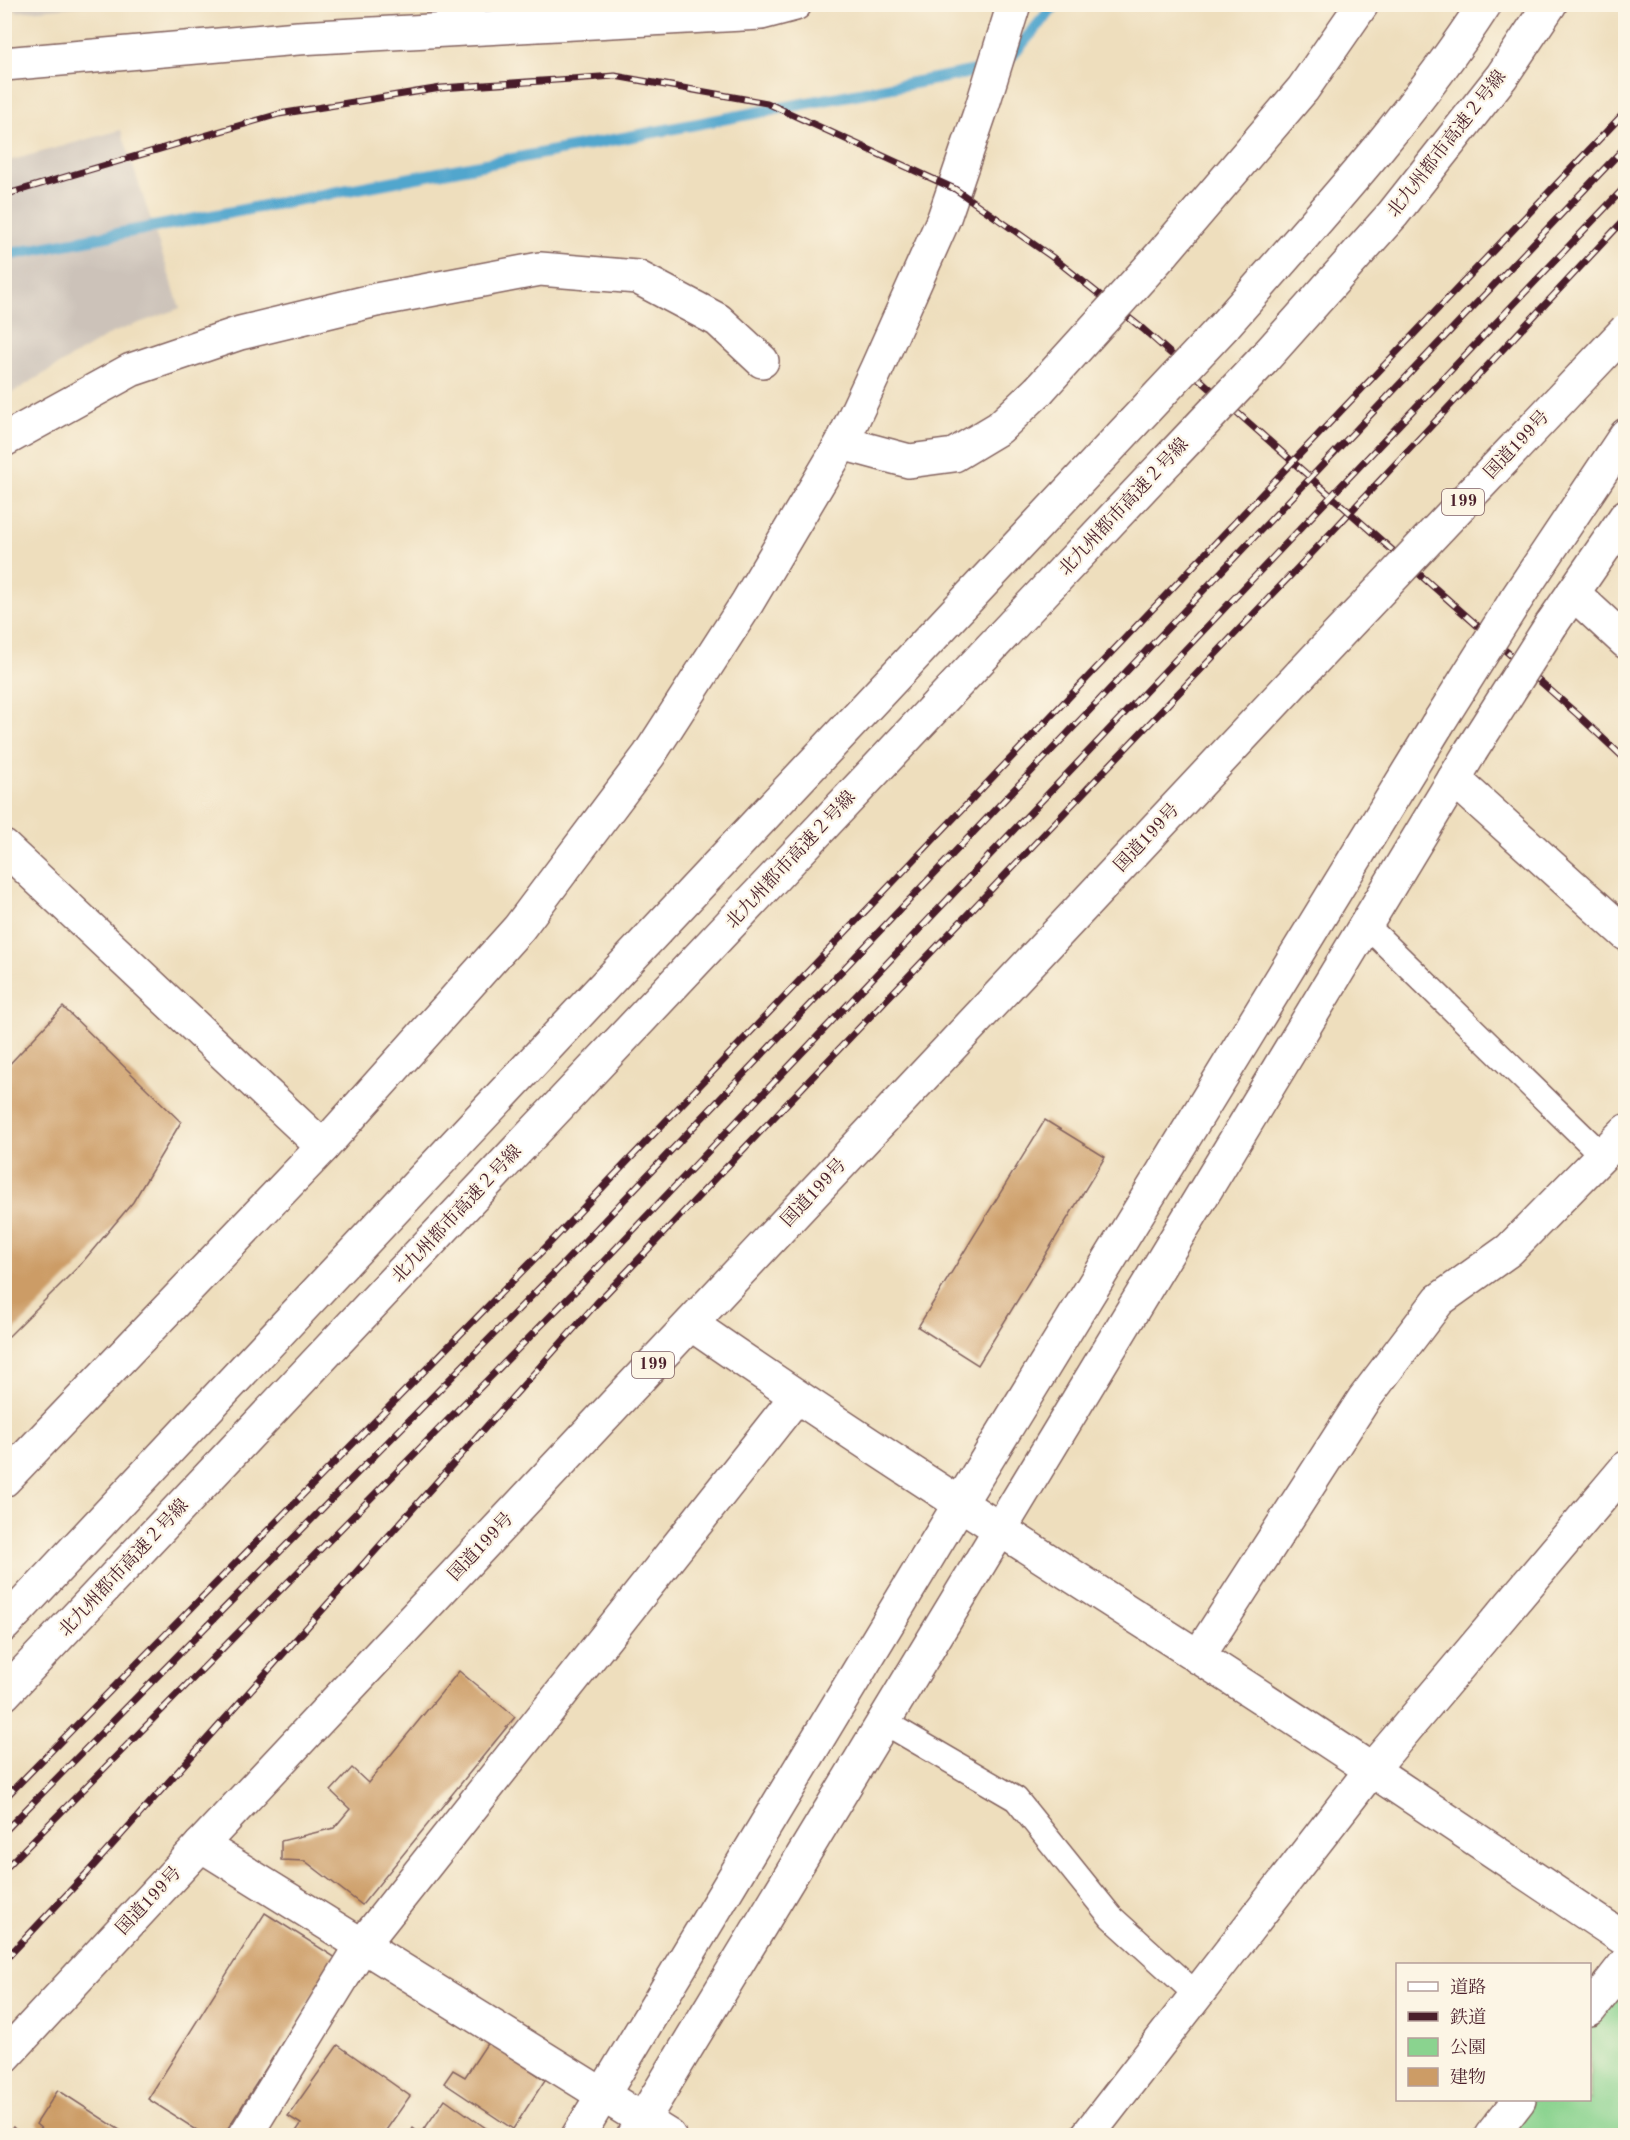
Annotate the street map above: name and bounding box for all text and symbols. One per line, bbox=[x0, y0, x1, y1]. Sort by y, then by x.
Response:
street label: 北九州都市高速２号線 bbox=[1383, 66, 1510, 220]
street label: 国道199号 bbox=[1480, 406, 1553, 482]
street label: 北九州都市高速２号線 bbox=[1055, 434, 1192, 579]
road number: 199 bbox=[1442, 489, 1484, 515]
street label: 北九州都市高速２号線 bbox=[722, 787, 859, 932]
street label: 国道199号 bbox=[1110, 799, 1183, 875]
street label: 北九州都市高速２号線 bbox=[388, 1141, 525, 1286]
street label: 国道199号 bbox=[777, 1154, 850, 1230]
road number: 199 bbox=[632, 1352, 674, 1378]
street label: 北九州都市高速２号線 bbox=[55, 1495, 192, 1640]
street label: 国道199号 bbox=[444, 1508, 517, 1584]
street label: 国道199号 bbox=[112, 1862, 185, 1938]
legend bbox=[1396, 1963, 1591, 2101]
text: 道路 bbox=[1450, 1977, 1486, 1997]
text: 鉄道 bbox=[1450, 2007, 1486, 2027]
text: 公園 bbox=[1450, 2038, 1486, 2057]
text: 建物 bbox=[1450, 2067, 1486, 2087]

